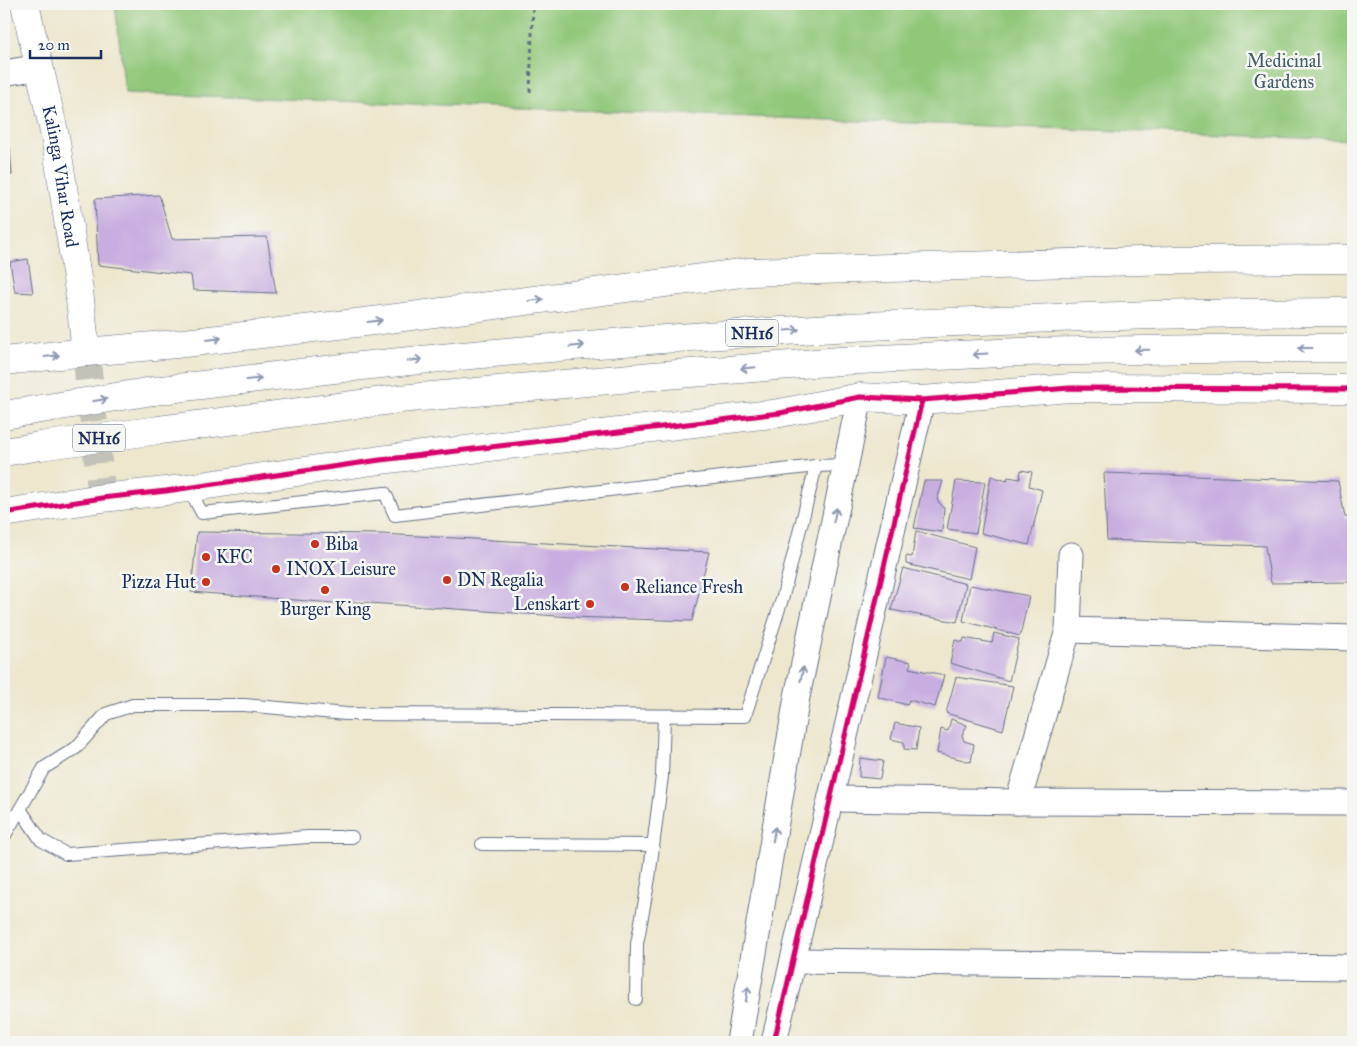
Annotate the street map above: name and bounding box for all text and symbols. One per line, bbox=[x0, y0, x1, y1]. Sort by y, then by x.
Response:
scale bar bbox=[30, 28, 101, 60]
text: 20 m bbox=[38, 36, 70, 54]
park label: Medicinal Gardens bbox=[1247, 50, 1321, 93]
street label: Kalinga Vihar Road bbox=[37, 103, 83, 249]
one-way arrow bbox=[528, 295, 544, 305]
one-way arrow bbox=[367, 316, 383, 326]
road number: NH16 bbox=[726, 319, 778, 346]
one-way arrow bbox=[783, 326, 799, 335]
one-way arrow bbox=[206, 334, 222, 344]
one-way arrow bbox=[569, 341, 585, 351]
one-way arrow bbox=[1297, 343, 1313, 353]
one-way arrow bbox=[1134, 345, 1150, 355]
one-way arrow bbox=[972, 349, 988, 358]
one-way arrow bbox=[44, 351, 60, 361]
one-way arrow bbox=[407, 356, 423, 365]
one-way arrow bbox=[740, 363, 756, 373]
one-way arrow bbox=[246, 374, 262, 384]
one-way arrow bbox=[92, 394, 108, 404]
road number: NH16 bbox=[73, 424, 125, 452]
one-way arrow bbox=[831, 507, 840, 523]
place label: Biba bbox=[325, 533, 358, 555]
marker: Biba bbox=[309, 538, 321, 550]
place label: KFC bbox=[216, 546, 253, 568]
marker: KFC bbox=[200, 551, 212, 563]
place label: INOX Leisure bbox=[286, 558, 396, 580]
marker: INOX Leisure bbox=[270, 563, 282, 575]
place label: DN Regalia bbox=[457, 569, 544, 592]
place label: Pizza Hut bbox=[121, 571, 197, 593]
marker: DN Regalia bbox=[441, 574, 453, 586]
marker: Pizza Hut bbox=[200, 576, 212, 588]
place label: Reliance Fresh bbox=[635, 576, 743, 598]
marker: Reliance Fresh bbox=[619, 581, 631, 593]
marker: Burger King bbox=[319, 584, 331, 596]
place label: Lenskart bbox=[514, 593, 581, 615]
place label: Burger King bbox=[280, 598, 371, 621]
marker: Lenskart bbox=[584, 598, 596, 610]
one-way arrow bbox=[798, 666, 807, 682]
one-way arrow bbox=[770, 826, 780, 842]
one-way arrow bbox=[743, 987, 753, 1003]

